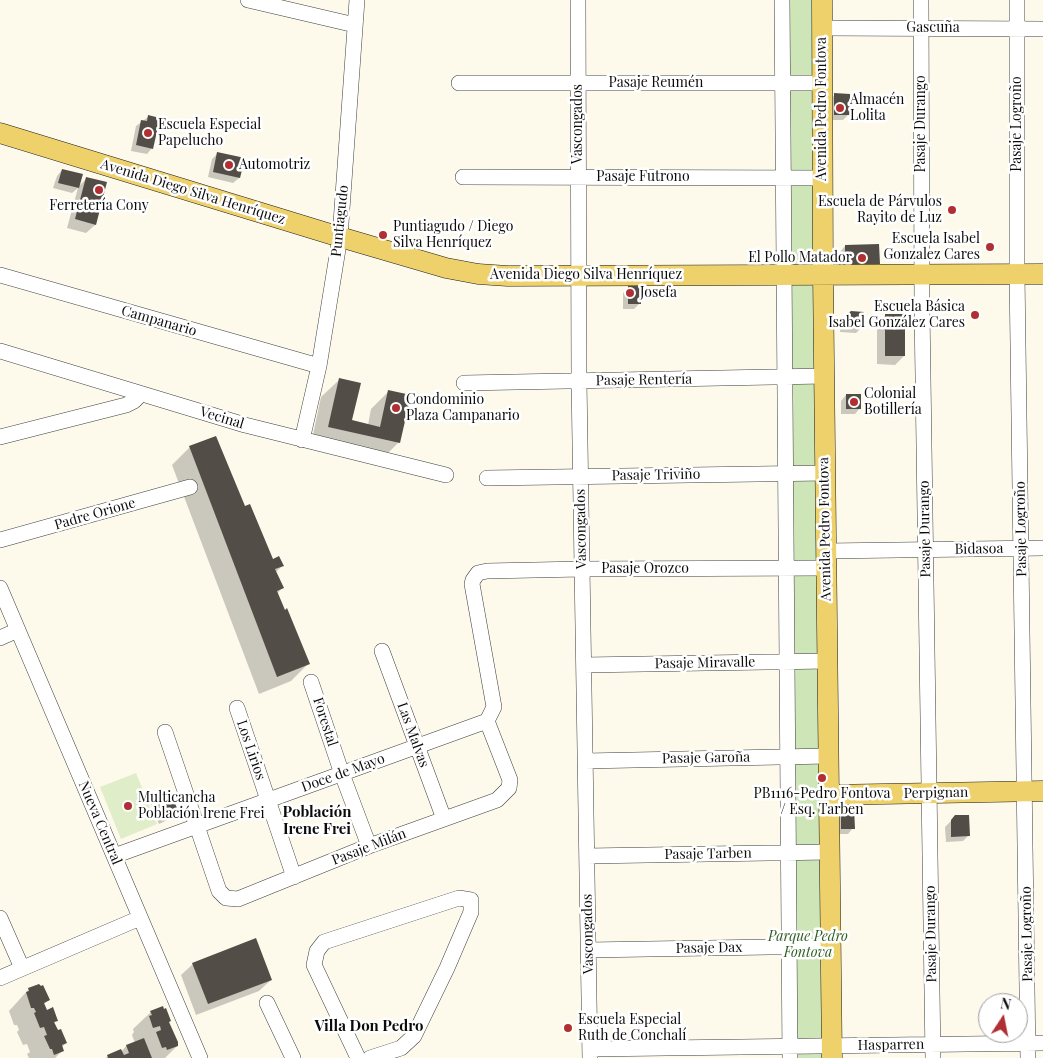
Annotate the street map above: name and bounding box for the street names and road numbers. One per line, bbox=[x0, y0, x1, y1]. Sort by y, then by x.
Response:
street label: Gascuña bbox=[906, 20, 960, 36]
street label: Avenida Pedro Fontova bbox=[814, 37, 830, 181]
street label: Pasaje Reumén bbox=[609, 75, 703, 91]
street label: Pasaje Durango bbox=[913, 75, 929, 173]
street label: Pasaje Logroño bbox=[1009, 76, 1025, 172]
street label: Vascongados bbox=[570, 84, 586, 164]
street label: Avenida Diego Silva Henríquez bbox=[99, 156, 287, 228]
street label: Pasaje Futrono bbox=[596, 169, 690, 185]
street label: Puntiagudo bbox=[328, 184, 352, 258]
street label: Avenida Diego Silva Henríquez bbox=[490, 267, 682, 283]
street label: Campanario bbox=[119, 302, 199, 340]
street label: Pasaje Rentería bbox=[596, 371, 692, 389]
street label: Vecinal bbox=[198, 403, 246, 433]
street label: Avenida Pedro Fontova bbox=[815, 457, 835, 601]
street label: Pasaje Triviño bbox=[612, 466, 700, 484]
street label: Pasaje Durango bbox=[916, 480, 934, 578]
street label: Pasaje Logroño bbox=[1012, 481, 1030, 577]
street label: Vascongados bbox=[572, 489, 590, 569]
street label: Padre Orione bbox=[53, 494, 137, 534]
street label: Bidasoa bbox=[954, 540, 1004, 558]
street label: Pasaje Orozco bbox=[601, 561, 689, 577]
street label: Pasaje Miravalle bbox=[655, 654, 755, 672]
street label: Forestal bbox=[309, 695, 341, 749]
street label: Las Malvas bbox=[393, 700, 433, 770]
street label: Los Lirios bbox=[233, 718, 269, 782]
street label: Pasaje Garoña bbox=[662, 749, 750, 767]
street label: Doce de Mayo bbox=[299, 750, 387, 796]
street label: Nueva Central bbox=[75, 779, 125, 867]
street label: Perpignan bbox=[904, 784, 968, 802]
street label: Pasaje Milán bbox=[329, 825, 409, 869]
street label: Pasaje Tarben bbox=[664, 845, 752, 863]
street label: Pasaje Durango bbox=[922, 885, 940, 983]
street label: Pasaje Logroño bbox=[1018, 886, 1036, 982]
street label: Vascongados bbox=[579, 894, 597, 974]
street label: Pasaje Dax bbox=[675, 939, 743, 957]
street label: Hasparren bbox=[858, 1036, 924, 1054]

